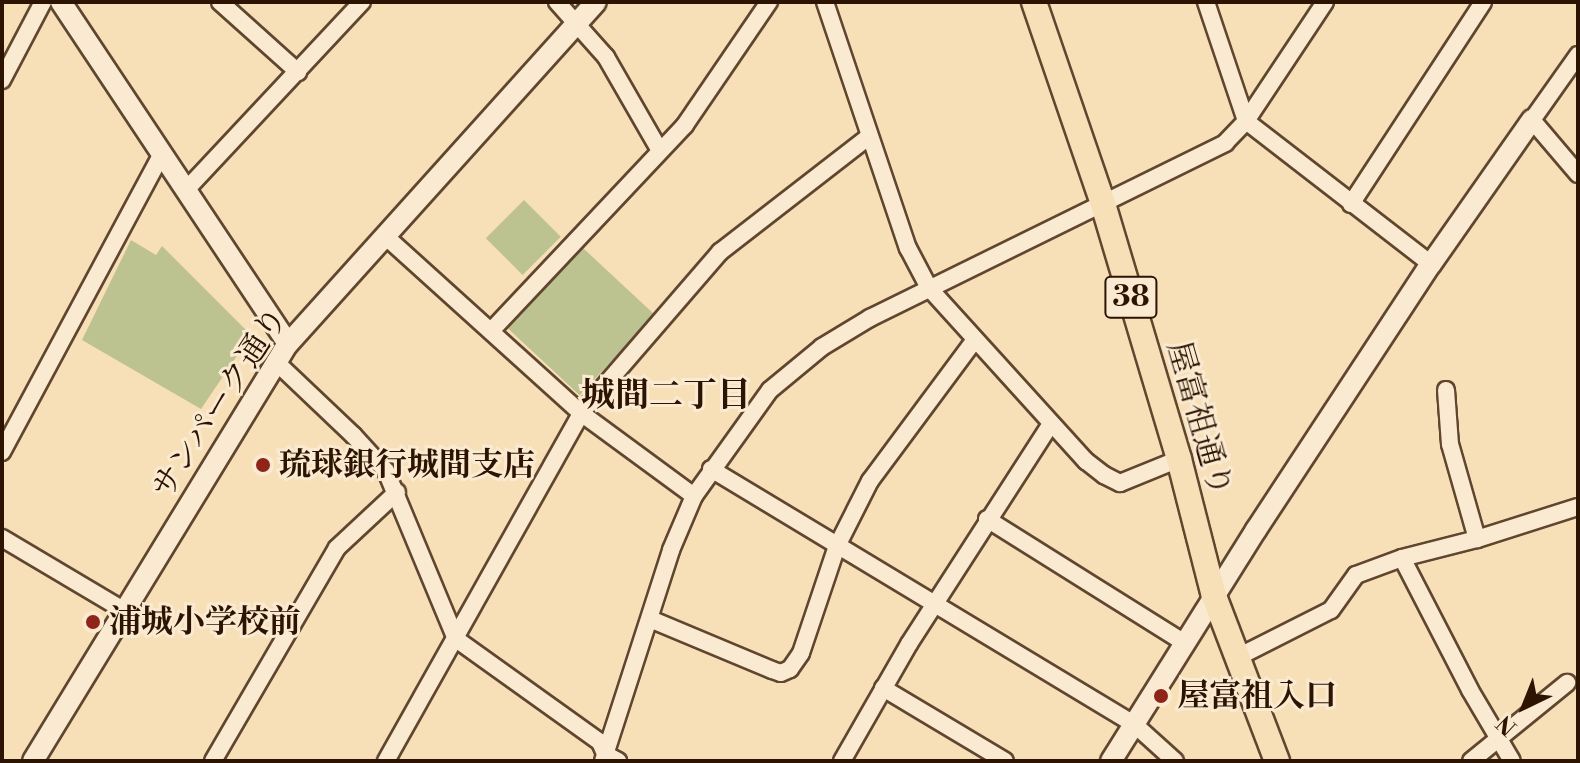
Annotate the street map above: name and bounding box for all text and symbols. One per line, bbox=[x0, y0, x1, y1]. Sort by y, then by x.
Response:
road number: 38 bbox=[1103, 271, 1159, 323]
street label: サンパーク通り bbox=[143, 299, 297, 507]
street label: 屋富祖通り bbox=[1158, 337, 1240, 501]
district label: 城間二丁目 bbox=[581, 377, 751, 417]
place label: 琉球銀行城間支店 bbox=[279, 446, 535, 484]
marker: 琉球銀行城間支店 bbox=[254, 456, 272, 474]
place label: 浦城小学校前 bbox=[109, 603, 301, 641]
marker: 浦城小学校前 bbox=[84, 613, 102, 631]
north arrow bbox=[1484, 667, 1564, 747]
place label: 屋富祖入口 bbox=[1177, 677, 1337, 715]
marker: 屋富祖入口 bbox=[1152, 687, 1170, 705]
text: N bbox=[1492, 709, 1523, 741]

